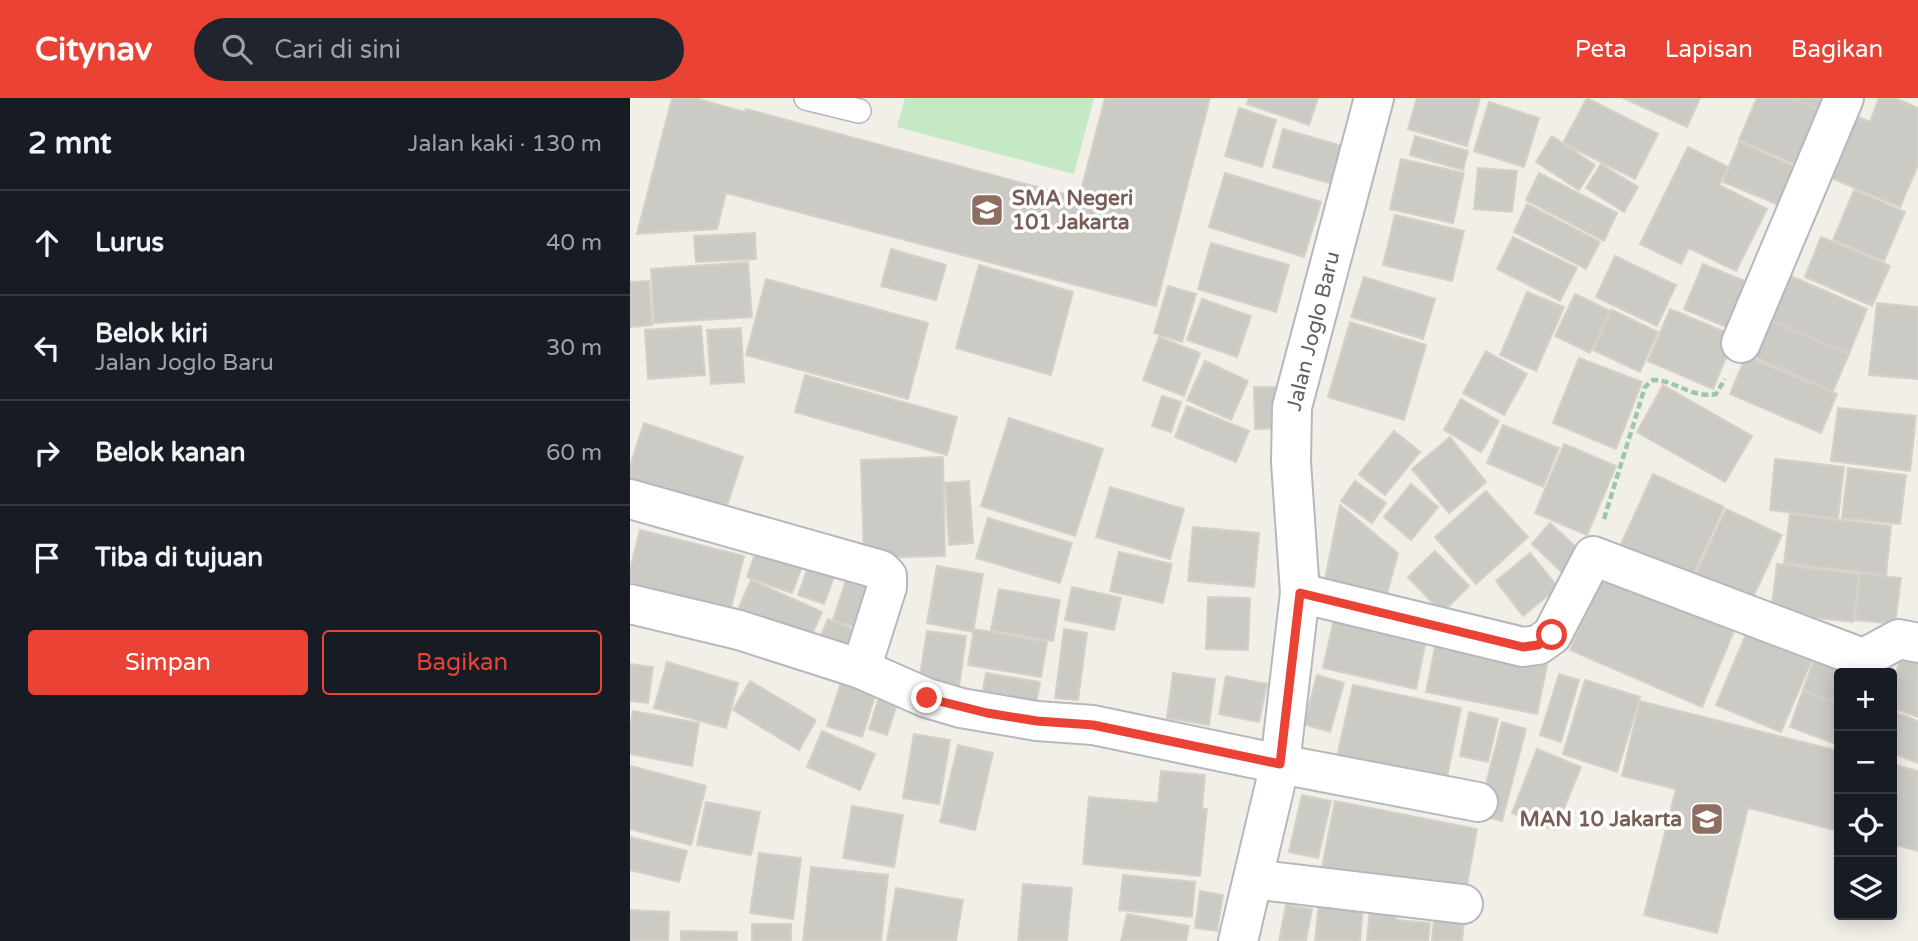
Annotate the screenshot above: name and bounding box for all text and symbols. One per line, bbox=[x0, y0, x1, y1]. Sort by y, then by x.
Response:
search box bbox=[194, 18, 684, 81]
text: Citynav bbox=[35, 30, 152, 69]
icon: search bbox=[218, 30, 256, 68]
text: Cari di sini bbox=[274, 34, 401, 65]
text: Peta bbox=[1575, 35, 1627, 64]
text: Lapisan bbox=[1665, 35, 1753, 64]
text: Bagikan bbox=[1791, 35, 1883, 64]
text: 2 mnt bbox=[28, 125, 112, 162]
text: Jalan kaki · 130 m bbox=[408, 130, 602, 158]
place label: SMA Negeri 101 Jakarta bbox=[1012, 186, 1133, 235]
school or university icon: SMA Negeri 101 Jakarta bbox=[968, 191, 1006, 229]
icon: ahead bbox=[28, 224, 66, 262]
text: Lurus bbox=[95, 227, 164, 258]
text: 40 m bbox=[546, 229, 602, 257]
street label: Jalan Joglo Baru bbox=[1282, 249, 1345, 413]
text: Belok kiri bbox=[95, 318, 208, 349]
icon: left bbox=[28, 329, 66, 367]
text: 30 m bbox=[546, 334, 602, 362]
text: Jalan Joglo Baru bbox=[95, 349, 274, 377]
icon: right bbox=[28, 434, 66, 472]
text: Belok kanan bbox=[95, 437, 246, 468]
text: 60 m bbox=[546, 439, 602, 467]
icon: arrive bbox=[28, 539, 66, 577]
text: Tiba di tujuan bbox=[95, 542, 263, 573]
route start bbox=[1536, 619, 1567, 650]
button: Simpan bbox=[28, 630, 308, 695]
button: Bagikan bbox=[322, 630, 602, 695]
map controls bbox=[1834, 668, 1897, 920]
button: + bbox=[1834, 668, 1897, 731]
route end bbox=[911, 682, 942, 713]
button: − bbox=[1834, 731, 1897, 794]
button: locate bbox=[1834, 794, 1897, 857]
school or university icon: MAN 10 Jakarta bbox=[1688, 800, 1726, 838]
place label: MAN 10 Jakarta bbox=[1519, 807, 1682, 832]
button: layers bbox=[1834, 857, 1897, 920]

